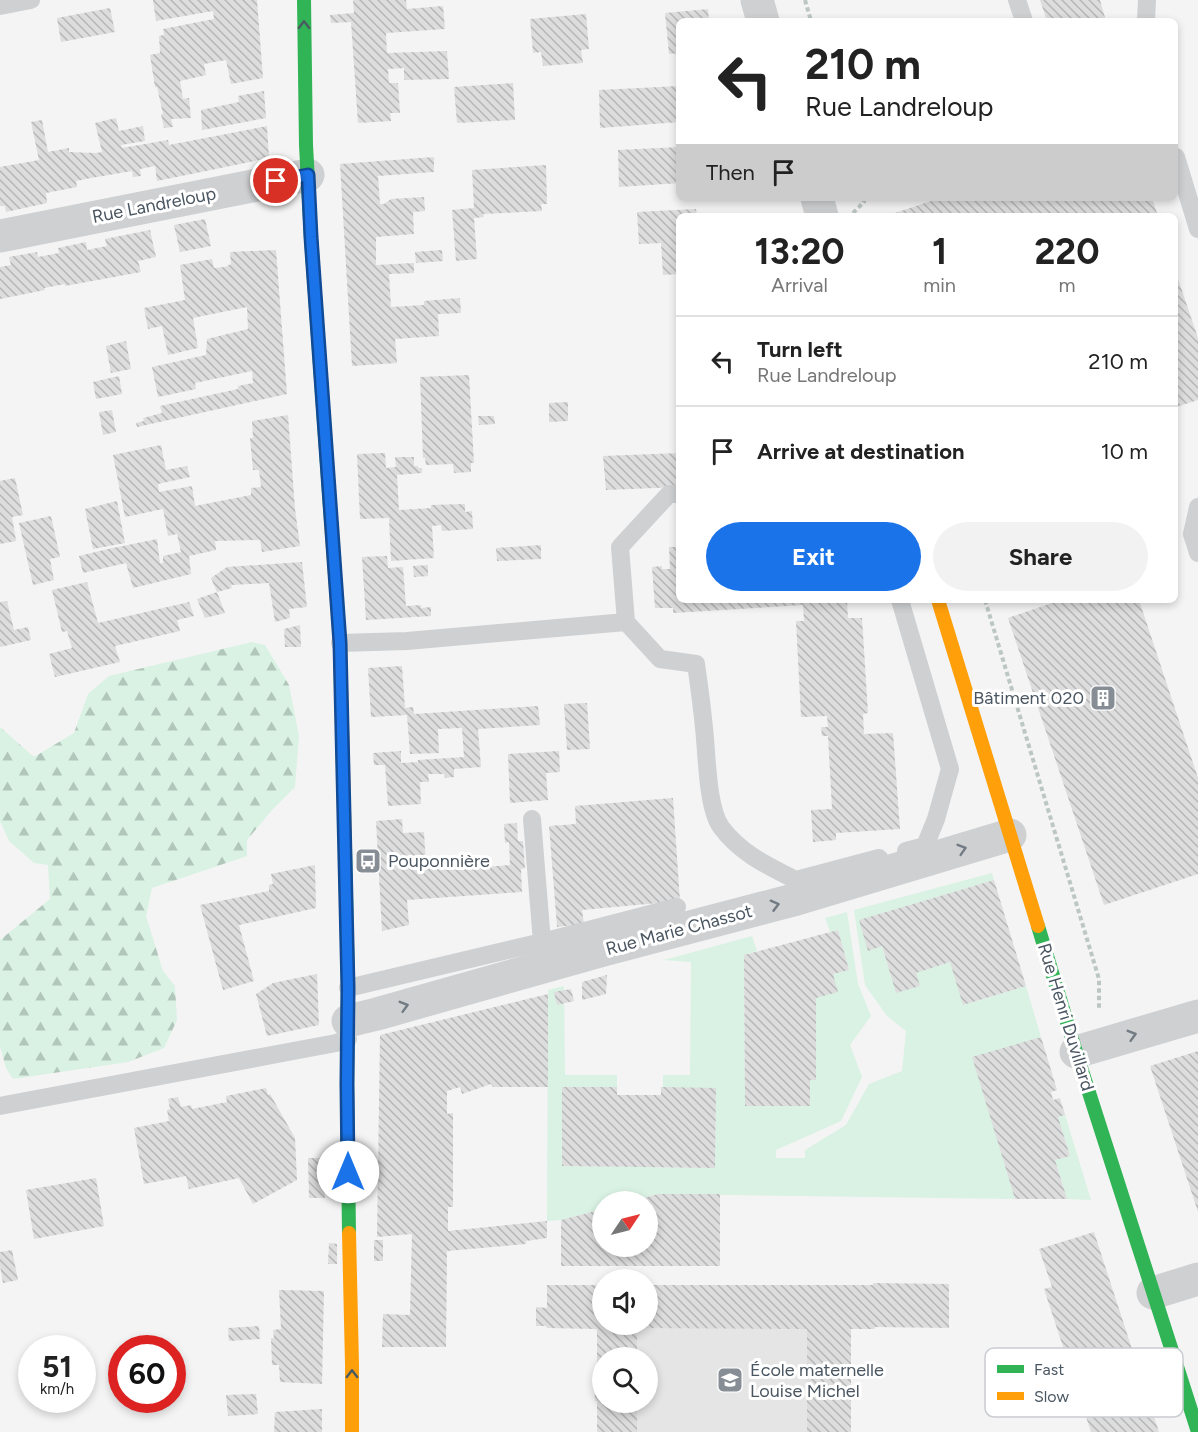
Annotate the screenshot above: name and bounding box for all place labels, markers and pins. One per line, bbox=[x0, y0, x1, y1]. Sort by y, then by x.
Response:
pin bbox=[250, 155, 301, 206]
building icon: Bâtiment 020 bbox=[1088, 683, 1118, 713]
place label: Bâtiment 020 bbox=[973, 687, 1084, 709]
bus stop icon: Pouponnière bbox=[353, 846, 383, 876]
place label: Pouponnière bbox=[388, 850, 490, 872]
place label: École maternelle Louise Michel bbox=[750, 1359, 884, 1402]
school or university icon: École maternelle Louise Michel bbox=[715, 1365, 745, 1395]

